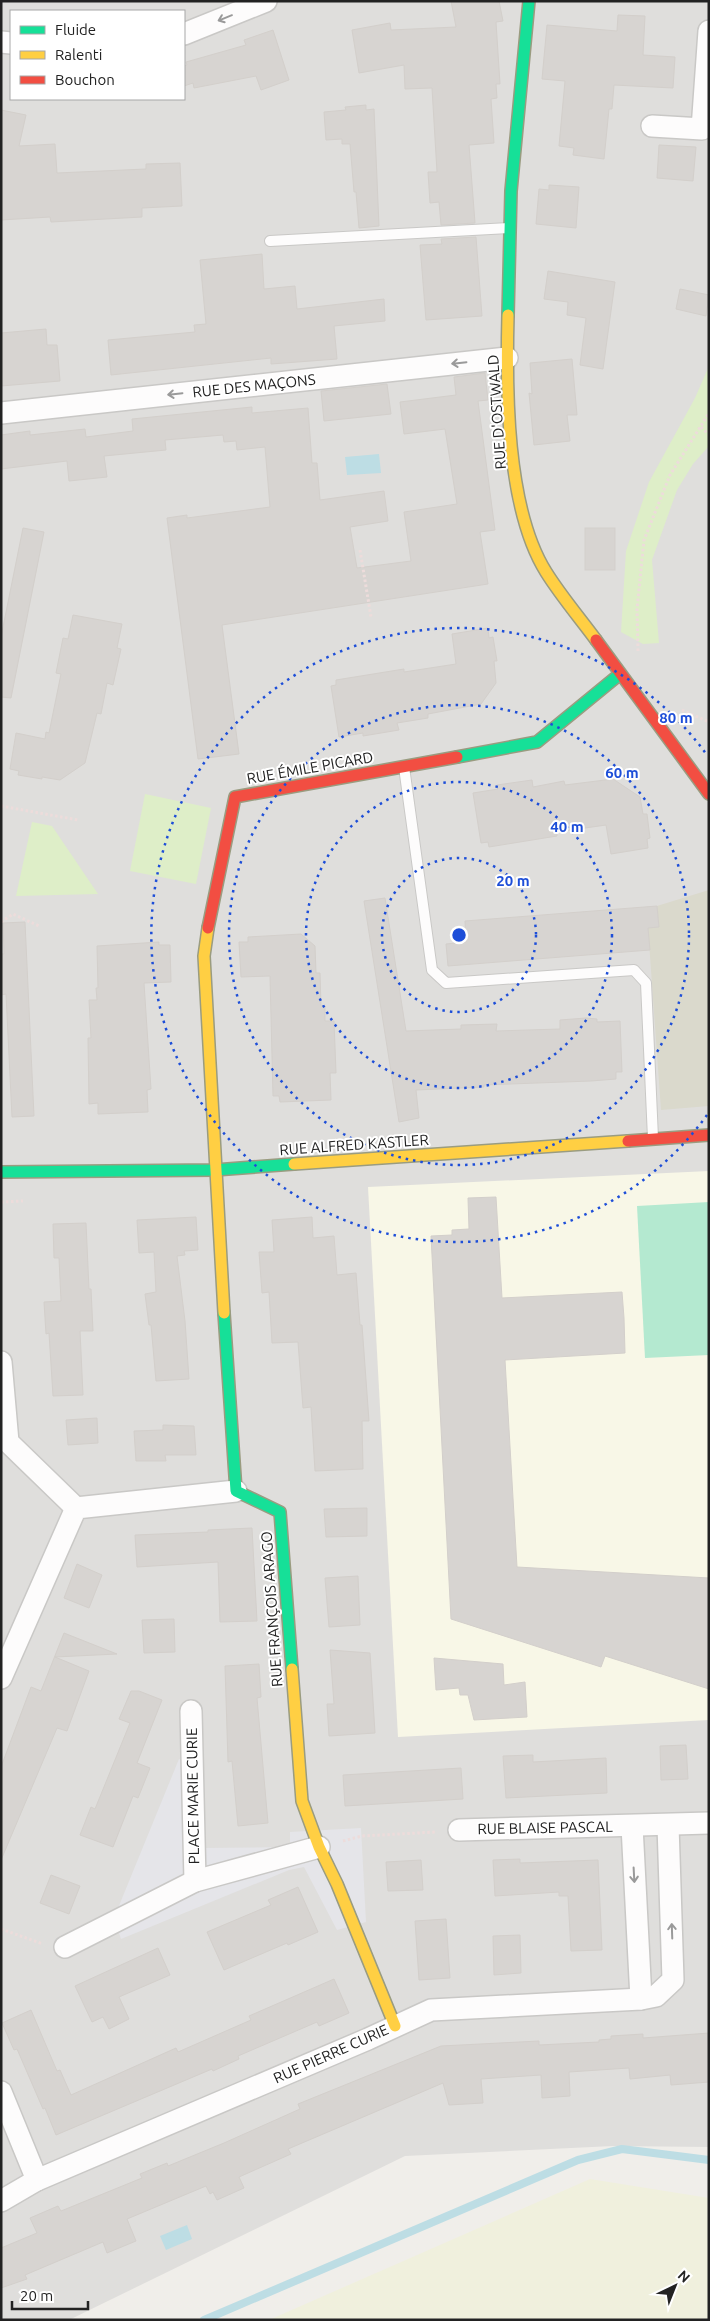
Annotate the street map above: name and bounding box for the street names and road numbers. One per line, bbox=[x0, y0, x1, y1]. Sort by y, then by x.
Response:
street label: RUE D'OSTWALD bbox=[484, 354, 509, 470]
street label: RUE DES MAÇONS bbox=[192, 371, 316, 400]
street label: RUE ÉMILE PICARD bbox=[245, 748, 375, 787]
street label: RUE ALFRED KASTLER bbox=[279, 1131, 429, 1158]
street label: RUE FRANÇOIS ARAGO bbox=[258, 1531, 285, 1687]
street label: PLACE MARIE CURIE bbox=[183, 1728, 202, 1864]
street label: RUE BLAISE PASCAL bbox=[477, 1818, 613, 1837]
street label: RUE PIERRE CURIE bbox=[271, 2021, 391, 2087]

